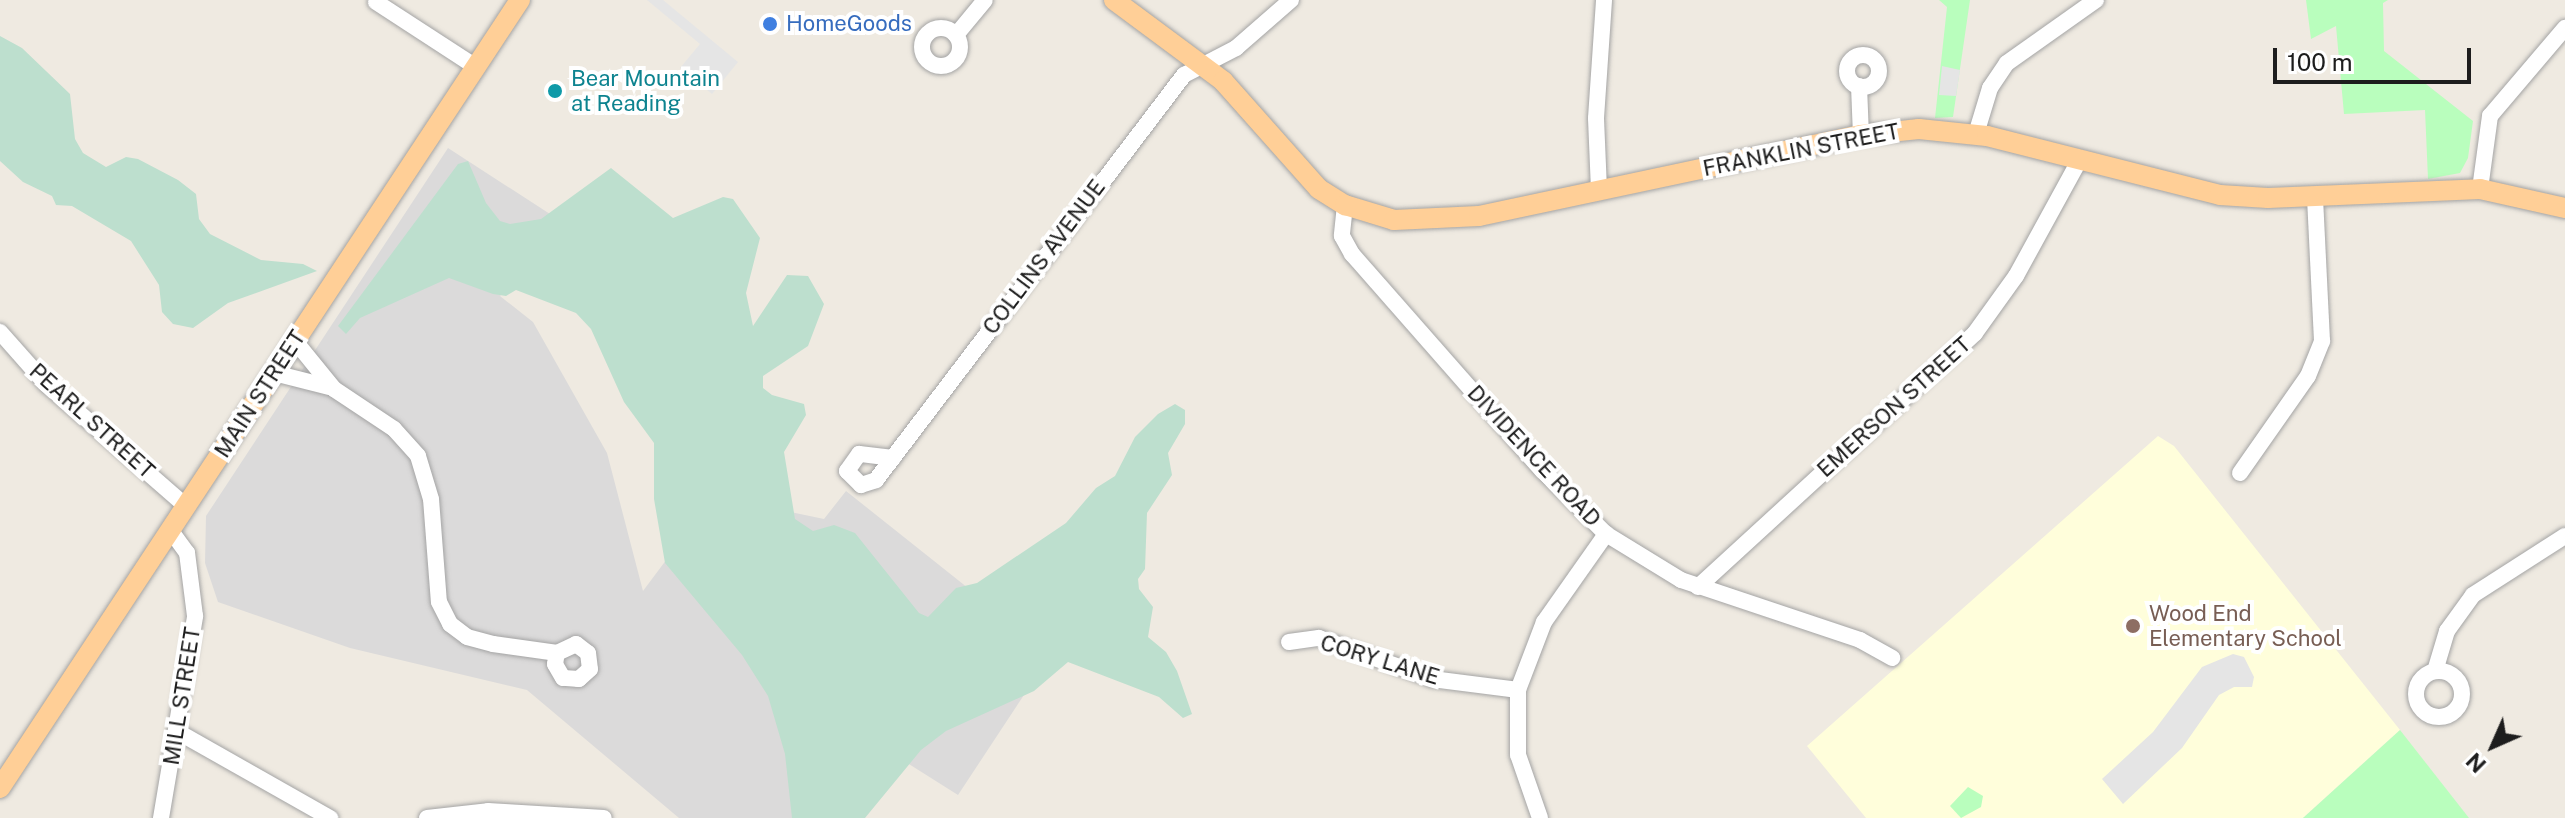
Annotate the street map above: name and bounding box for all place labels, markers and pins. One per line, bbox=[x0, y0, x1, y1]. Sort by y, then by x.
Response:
place label: HomeGoods bbox=[786, 11, 912, 37]
marker: HomeGoods bbox=[761, 15, 779, 33]
place label: Bear Mountain at Reading bbox=[571, 65, 720, 116]
marker: Bear Mountain at Reading bbox=[546, 82, 564, 100]
place label: Wood End Elementary School bbox=[2149, 600, 2342, 652]
marker: Wood End Elementary School bbox=[2124, 617, 2142, 635]

